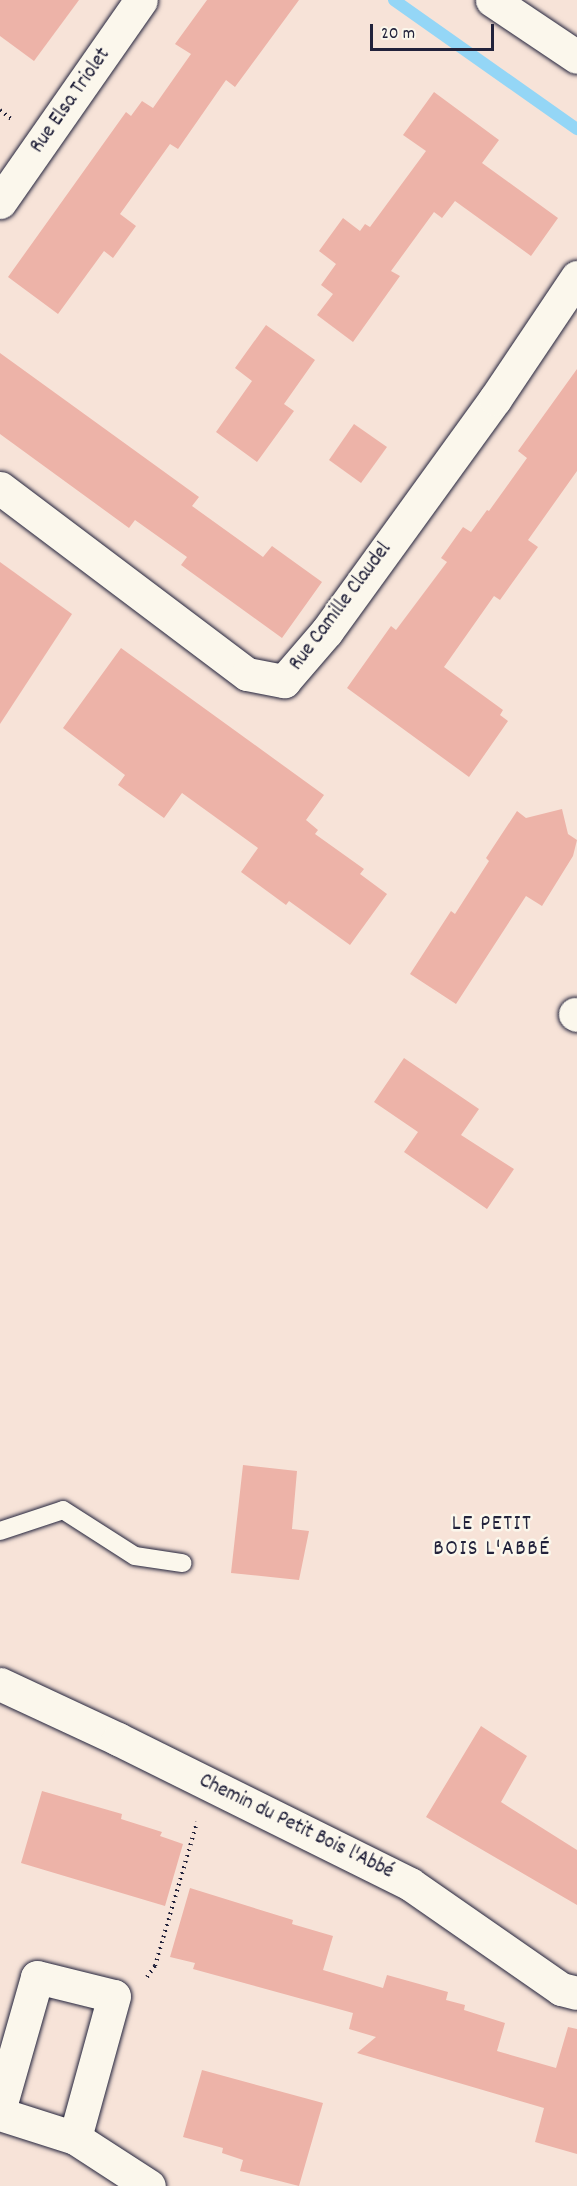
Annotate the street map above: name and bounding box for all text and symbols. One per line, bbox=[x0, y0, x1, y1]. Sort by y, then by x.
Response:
scale bar bbox=[373, 12, 498, 50]
text: 20 m bbox=[381, 22, 415, 47]
street label: Rue Elsa Triolet bbox=[25, 44, 117, 158]
street label: Rue Camille Claudel bbox=[285, 538, 397, 676]
district label: LE PETIT BOIS L'ABBÉ bbox=[433, 1511, 551, 1562]
street label: Chemin du Petit Bois l'Abbé bbox=[195, 1769, 397, 1885]

